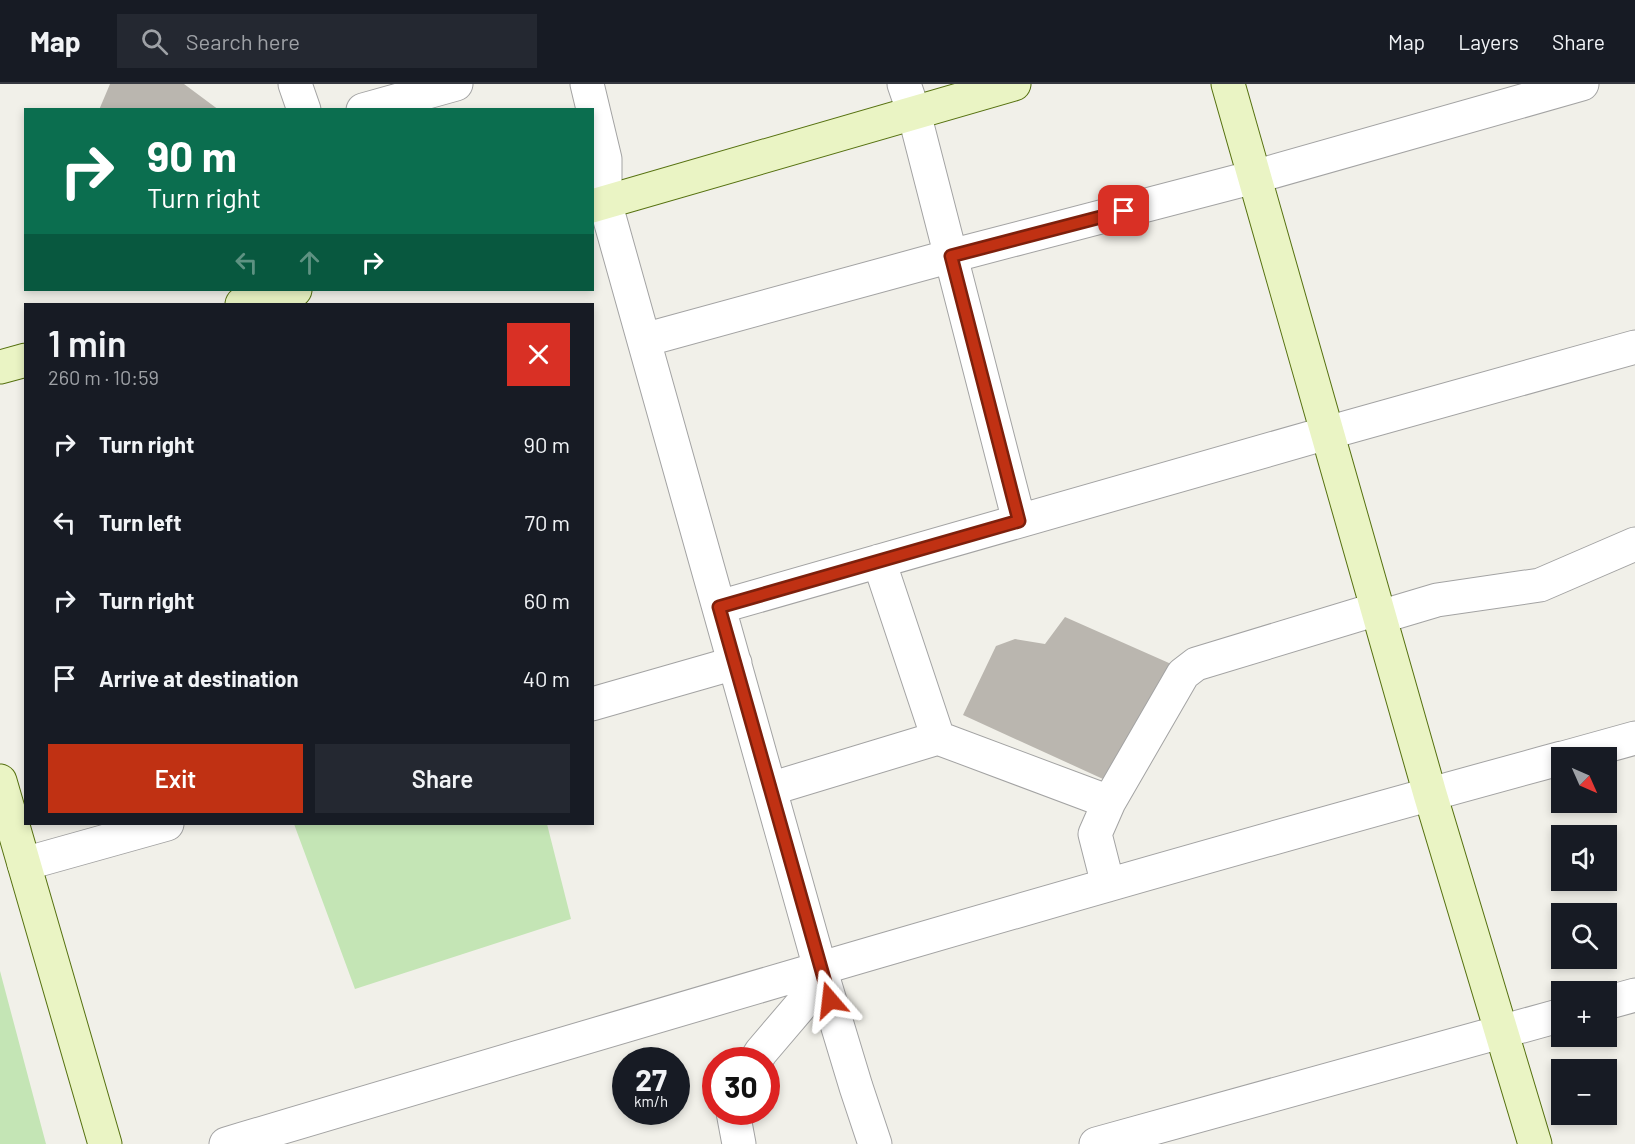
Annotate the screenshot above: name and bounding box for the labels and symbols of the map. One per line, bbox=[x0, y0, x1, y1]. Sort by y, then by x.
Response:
pin bbox=[1098, 185, 1149, 236]
north arrow bbox=[1551, 747, 1617, 813]
position arrow bbox=[798, 968, 862, 1032]
speed limit sign: 30 bbox=[702, 1047, 780, 1125]

